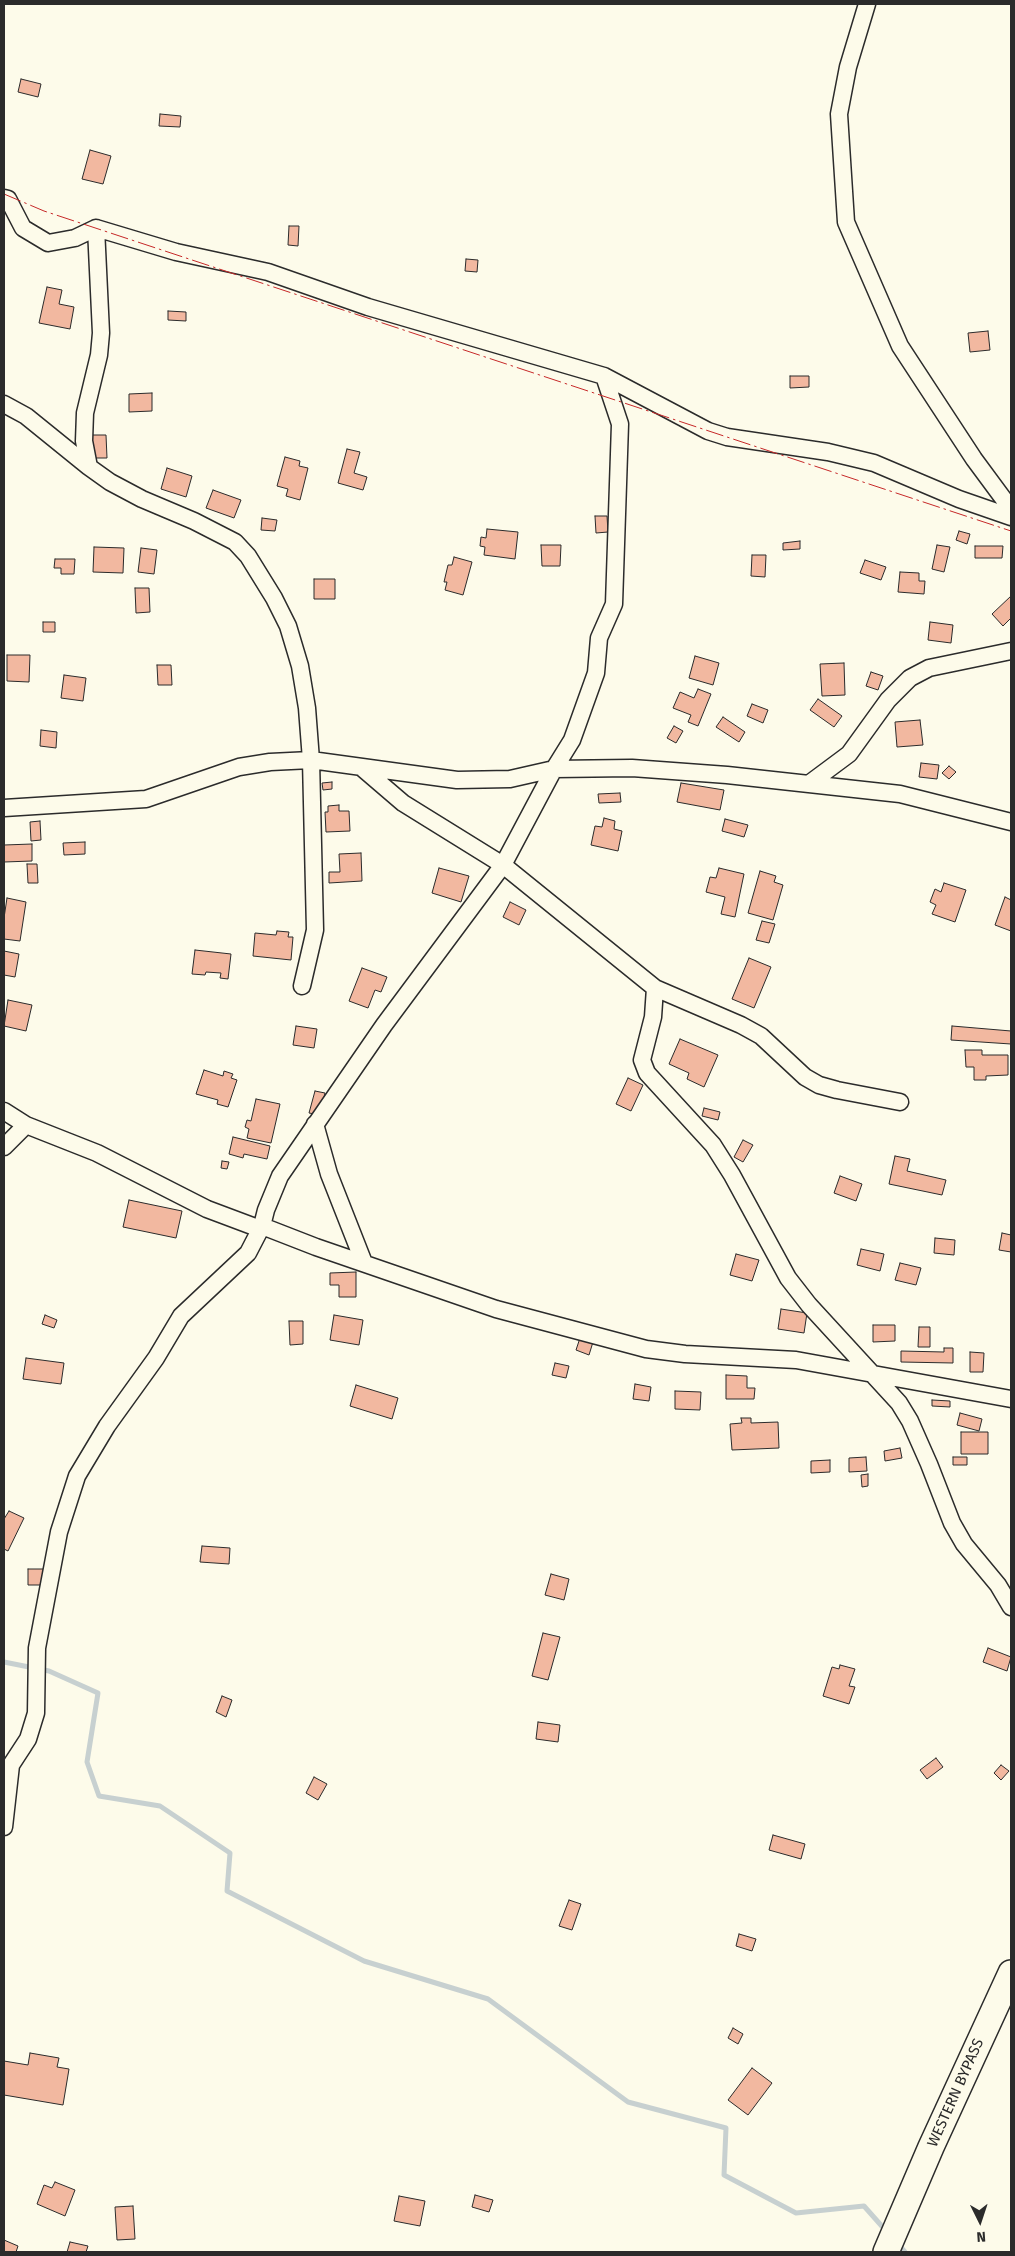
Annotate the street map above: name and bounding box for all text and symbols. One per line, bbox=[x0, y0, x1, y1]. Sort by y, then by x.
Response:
street label: WESTERN BYPASS bbox=[924, 2036, 988, 2150]
north arrow bbox=[955, 2196, 1005, 2246]
text: N bbox=[976, 2228, 986, 2245]

